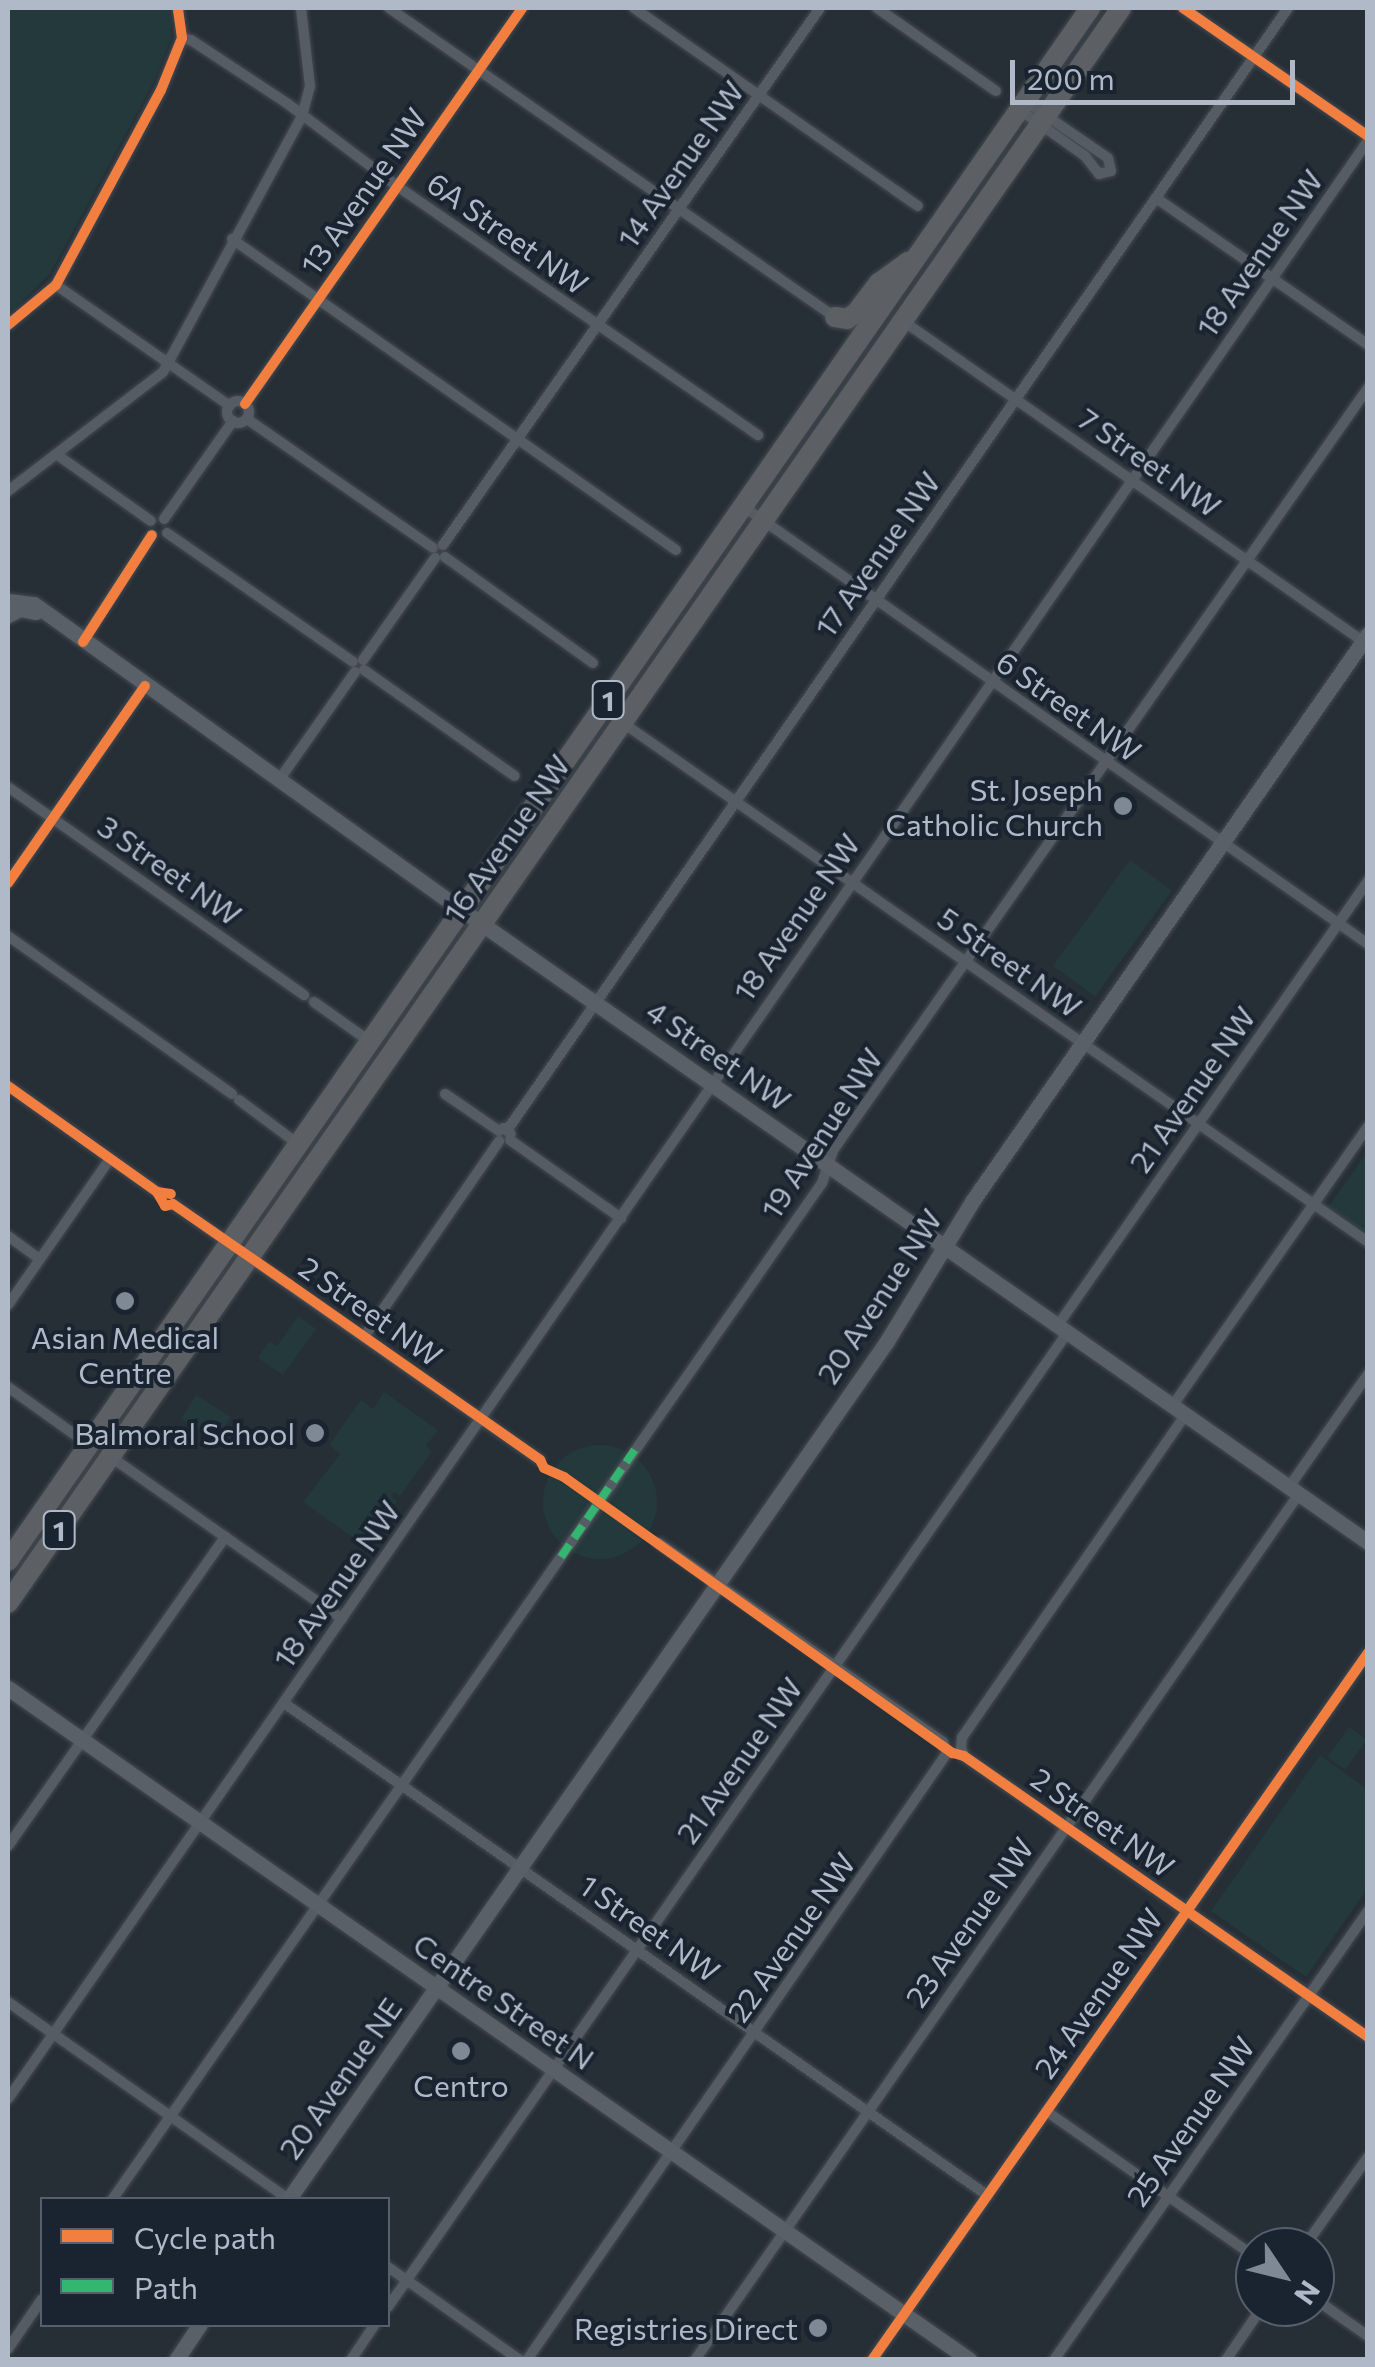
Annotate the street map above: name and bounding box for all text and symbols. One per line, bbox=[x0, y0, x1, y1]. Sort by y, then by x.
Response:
scale bar bbox=[1015, 40, 1300, 102]
text: 200 m bbox=[1027, 59, 1115, 96]
street label: 14 Avenue NW bbox=[609, 74, 751, 254]
street label: 13 Avenue NW bbox=[292, 101, 434, 281]
street label: 18 Avenue NW bbox=[1188, 163, 1330, 343]
street label: 6A Street NW bbox=[421, 164, 595, 302]
street label: 7 Street NW bbox=[1072, 400, 1228, 524]
street label: 17 Avenue NW bbox=[807, 464, 947, 644]
street label: 6 Street NW bbox=[990, 643, 1148, 769]
road number: 1 bbox=[590, 677, 626, 723]
street label: 16 Avenue NW bbox=[435, 748, 577, 928]
place label: St. Joseph Catholic Church bbox=[885, 771, 1103, 842]
marker: St. Joseph Catholic Church bbox=[1112, 795, 1134, 817]
street label: 3 Street NW bbox=[91, 807, 249, 933]
street label: 18 Avenue NW bbox=[725, 827, 867, 1007]
street label: 5 Street NW bbox=[931, 899, 1089, 1025]
street label: 4 Street NW bbox=[640, 992, 798, 1118]
street label: 21 Avenue NW bbox=[1122, 999, 1262, 1179]
street label: 19 Avenue NW bbox=[753, 1041, 889, 1225]
street label: 20 Avenue NW bbox=[809, 1202, 949, 1390]
street label: 2 Street NW bbox=[293, 1249, 449, 1373]
marker: Asian Medical Centre bbox=[112, 1288, 138, 1314]
place label: Asian Medical Centre bbox=[31, 1319, 219, 1390]
place label: Balmoral School bbox=[74, 1415, 295, 1451]
marker: Balmoral School bbox=[304, 1422, 326, 1444]
street label: 18 Avenue NW bbox=[265, 1494, 407, 1674]
road number: 1 bbox=[42, 1507, 76, 1553]
street label: 21 Avenue NW bbox=[669, 1670, 809, 1850]
street label: 2 Street NW bbox=[1025, 1760, 1181, 1884]
street label: 23 Avenue NW bbox=[897, 1830, 1041, 2014]
street label: 22 Avenue NW bbox=[719, 1846, 863, 2028]
street label: 1 Street NW bbox=[573, 1867, 727, 1989]
street label: 24 Avenue NW bbox=[1026, 1901, 1170, 2085]
street label: Centre Street N bbox=[407, 1925, 601, 2077]
street label: 20 Avenue NE bbox=[271, 1991, 409, 2165]
street label: 25 Avenue NW bbox=[1118, 2029, 1262, 2213]
marker: Centro bbox=[450, 2040, 472, 2062]
place label: Centro bbox=[413, 2067, 509, 2103]
legend bbox=[40, 2197, 390, 2327]
text: Cycle path bbox=[134, 2218, 276, 2255]
north arrow bbox=[1235, 2227, 1335, 2327]
text: Path bbox=[134, 2268, 198, 2305]
text: N bbox=[1288, 2275, 1328, 2311]
place label: Registries Direct bbox=[574, 2310, 798, 2346]
marker: Registries Direct bbox=[807, 2317, 829, 2339]

